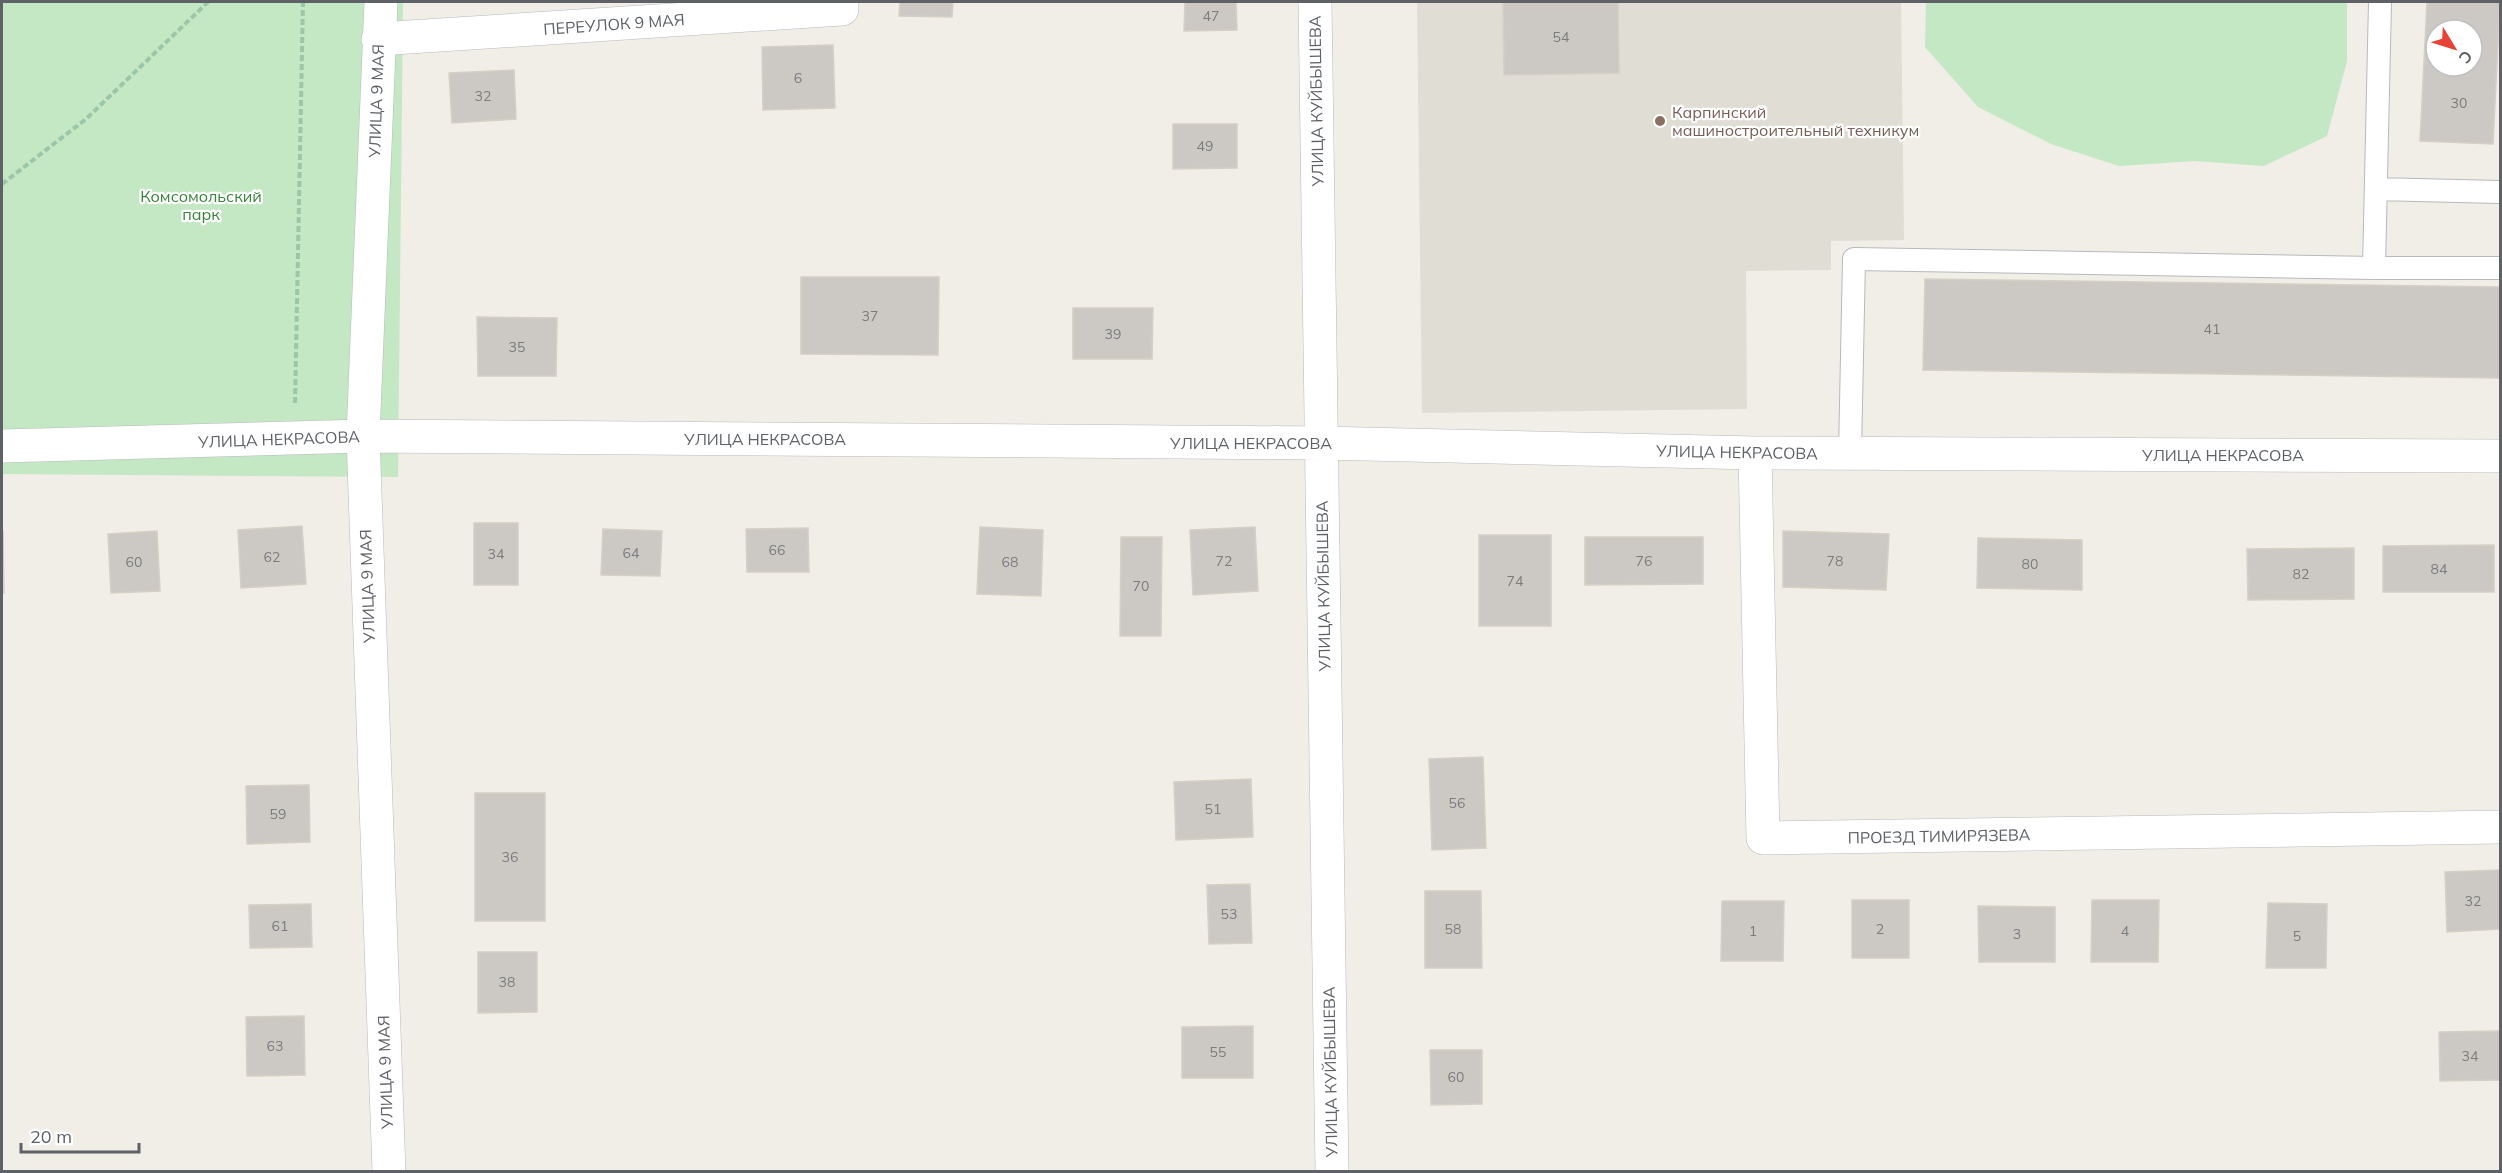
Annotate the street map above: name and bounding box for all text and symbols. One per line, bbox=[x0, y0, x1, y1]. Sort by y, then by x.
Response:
house number: 47 bbox=[1203, 7, 1219, 25]
street label: ПЕРЕУЛОК 9 МАЯ bbox=[543, 9, 685, 39]
street label: УЛИЦА КУЙБЫШЕВА bbox=[1305, 15, 1328, 187]
north arrow bbox=[2424, 18, 2484, 78]
house number: 54 bbox=[1553, 28, 1570, 46]
street label: УЛИЦА 9 МАЯ bbox=[364, 44, 388, 159]
text: С bbox=[2455, 47, 2477, 68]
house number: 6 bbox=[794, 69, 802, 87]
house number: 32 bbox=[475, 87, 491, 105]
house number: 30 bbox=[2451, 94, 2467, 112]
place label: Карпинский машиностроительный техникум bbox=[1672, 102, 1919, 140]
marker: Карпинский машиностроительный техникум bbox=[1653, 114, 1667, 128]
house number: 49 bbox=[1197, 137, 1213, 155]
park label: Комсомольский парк bbox=[140, 186, 262, 224]
house number: 37 bbox=[862, 307, 878, 325]
house number: 41 bbox=[2204, 320, 2220, 338]
house number: 39 bbox=[1105, 325, 1121, 343]
house number: 35 bbox=[509, 338, 525, 356]
street label: УЛИЦА НЕКРАСОВА bbox=[197, 426, 360, 452]
street label: УЛИЦА НЕКРАСОВА bbox=[683, 429, 846, 449]
street label: УЛИЦА НЕКРАСОВА bbox=[1169, 433, 1332, 453]
street label: УЛИЦА НЕКРАСОВА bbox=[1655, 441, 1818, 463]
street label: УЛИЦА НЕКРАСОВА bbox=[2141, 445, 2304, 465]
street label: УЛИЦА КУЙБЫШЕВА bbox=[1312, 500, 1335, 672]
street label: УЛИЦА 9 МАЯ bbox=[355, 529, 379, 644]
house number: 66 bbox=[769, 541, 785, 559]
house number: 64 bbox=[623, 544, 640, 562]
house number: 34 bbox=[488, 545, 505, 563]
house number: 62 bbox=[264, 548, 280, 566]
house number: 72 bbox=[1216, 552, 1232, 570]
house number: 76 bbox=[1636, 552, 1652, 570]
house number: 78 bbox=[1827, 552, 1843, 570]
house number: 60 bbox=[126, 553, 142, 571]
house number: 68 bbox=[1002, 553, 1018, 571]
house number: 80 bbox=[2022, 555, 2038, 573]
house number: 84 bbox=[2431, 560, 2448, 578]
house number: 82 bbox=[2293, 565, 2309, 583]
house number: 74 bbox=[1507, 572, 1524, 590]
house number: 70 bbox=[1133, 577, 1149, 595]
house number: 56 bbox=[1449, 794, 1465, 812]
house number: 51 bbox=[1205, 800, 1221, 818]
house number: 59 bbox=[270, 805, 286, 823]
street label: ПРОЕЗД ТИМИРЯЗЕВА bbox=[1847, 824, 2031, 848]
house number: 36 bbox=[502, 848, 518, 866]
house number: 32 bbox=[2465, 892, 2481, 910]
house number: 53 bbox=[1221, 905, 1237, 923]
house number: 61 bbox=[272, 917, 288, 935]
house number: 58 bbox=[1445, 920, 1461, 938]
house number: 2 bbox=[1876, 920, 1884, 938]
house number: 1 bbox=[1749, 922, 1757, 940]
house number: 4 bbox=[2121, 922, 2130, 940]
house number: 3 bbox=[2013, 925, 2021, 943]
house number: 5 bbox=[2293, 927, 2301, 945]
house number: 38 bbox=[499, 973, 515, 991]
street label: УЛИЦА КУЙБЫШЕВА bbox=[1319, 986, 1342, 1158]
street label: УЛИЦА 9 МАЯ bbox=[373, 1015, 397, 1130]
house number: 63 bbox=[267, 1037, 283, 1055]
house number: 55 bbox=[1210, 1043, 1226, 1061]
house number: 34 bbox=[2462, 1047, 2479, 1065]
house number: 60 bbox=[1448, 1068, 1464, 1086]
scale bar bbox=[21, 1116, 140, 1154]
text: 20 m bbox=[30, 1125, 72, 1148]

